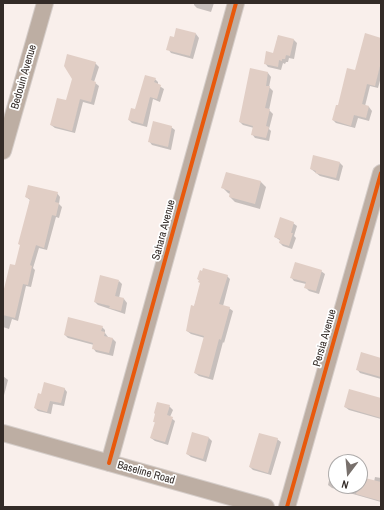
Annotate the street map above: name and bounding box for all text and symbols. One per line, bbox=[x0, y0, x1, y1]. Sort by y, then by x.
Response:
street label: Bedouin Avenue bbox=[8, 43, 40, 111]
street label: Sahara Avenue bbox=[150, 198, 178, 262]
street label: Persia Avenue bbox=[311, 308, 339, 368]
north arrow bbox=[328, 454, 368, 494]
street label: Baseline Road bbox=[116, 459, 176, 487]
text: N bbox=[340, 477, 350, 492]

